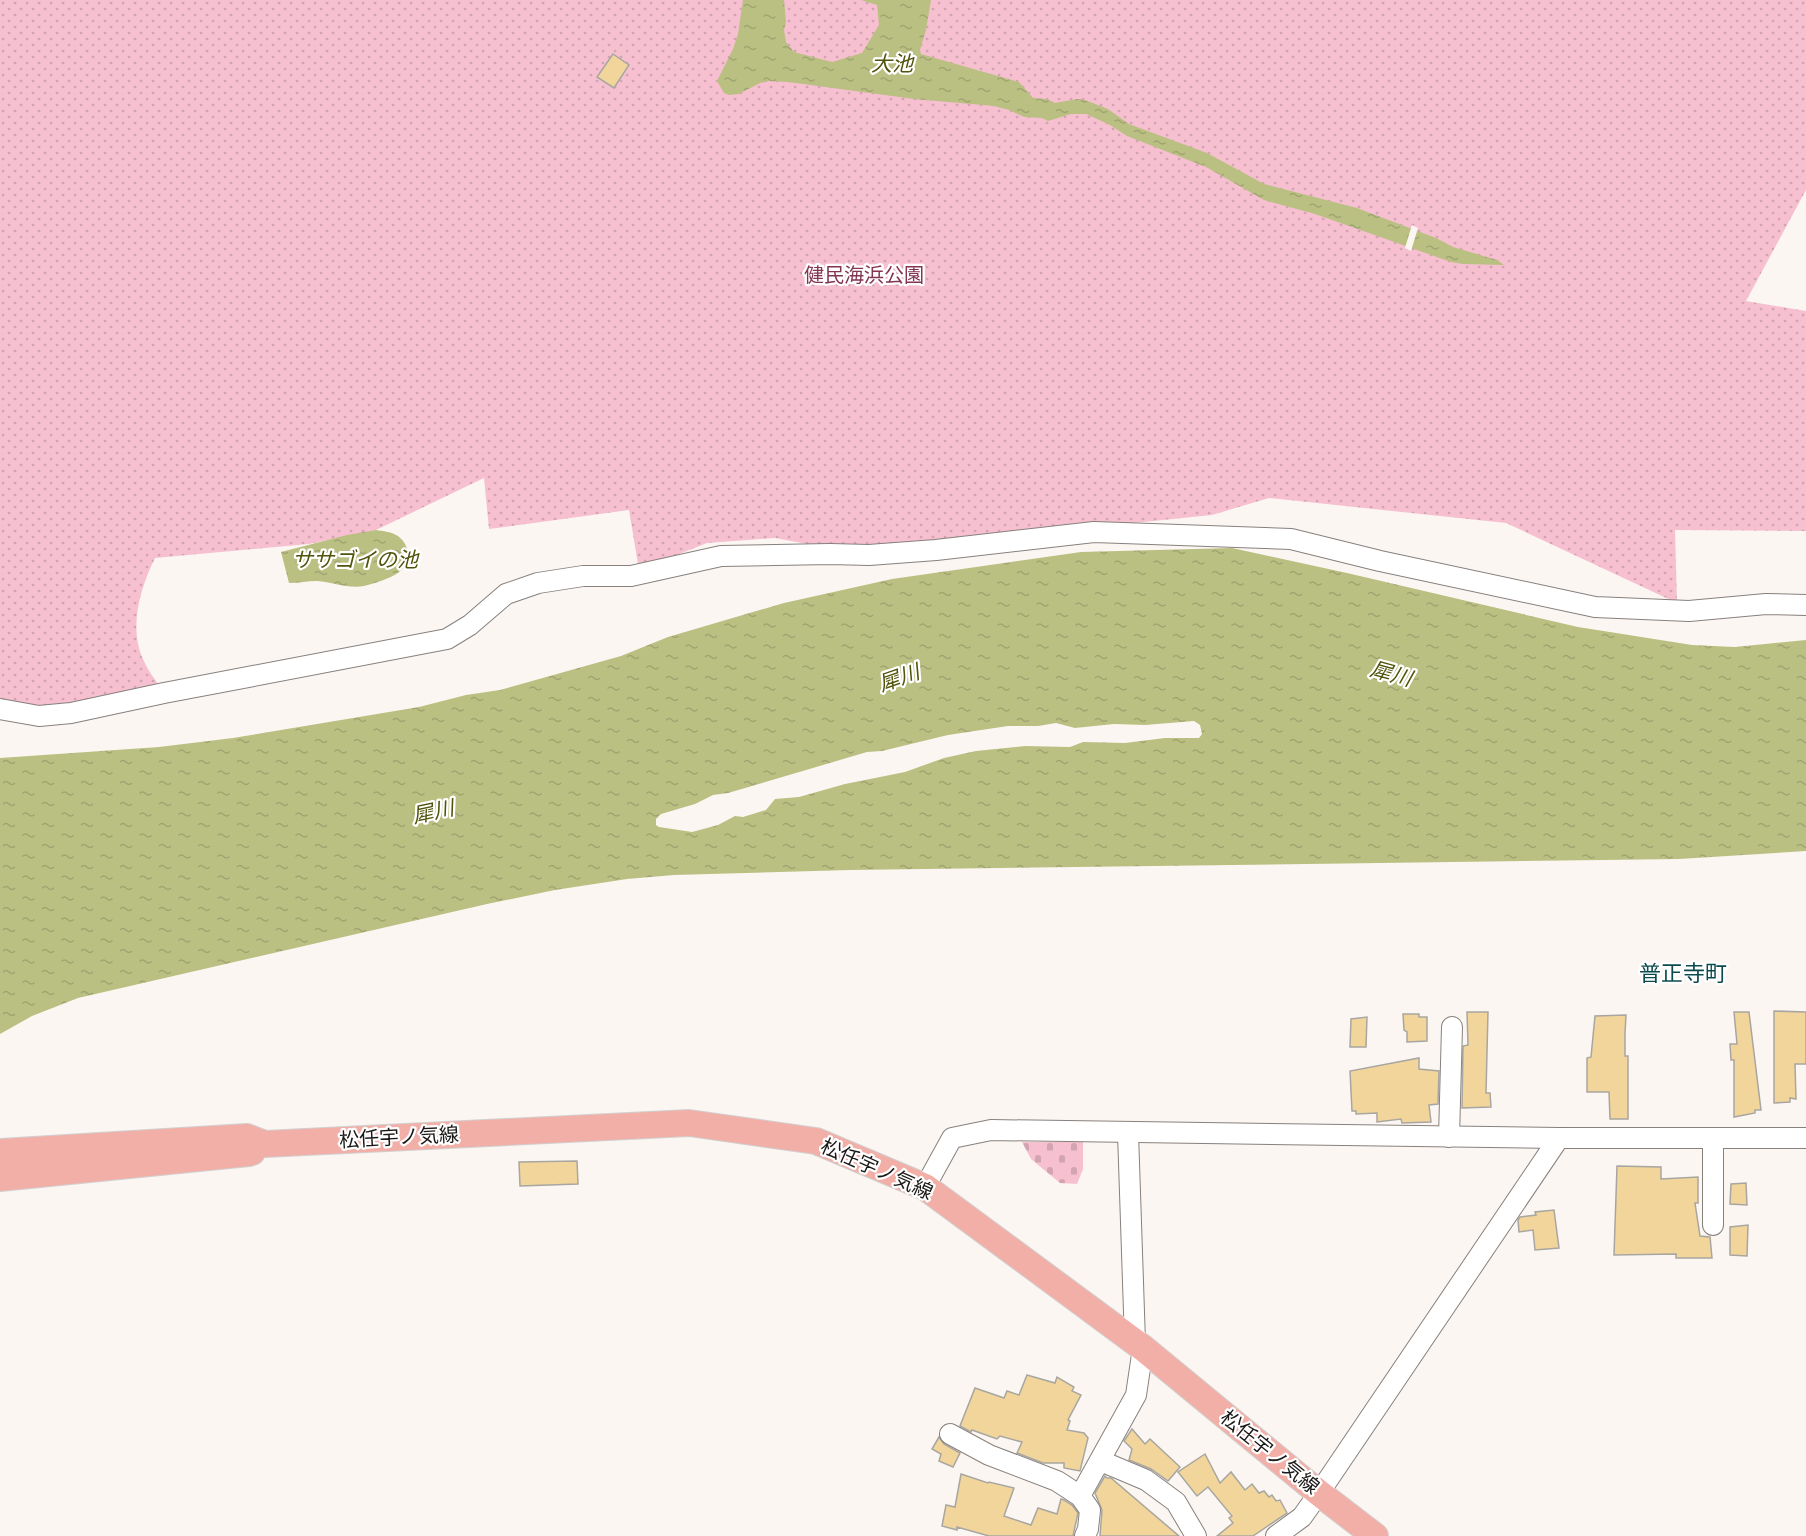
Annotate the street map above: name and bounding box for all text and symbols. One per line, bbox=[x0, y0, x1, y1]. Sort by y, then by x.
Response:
water label: 大池 bbox=[871, 50, 915, 75]
park label: 健民海浜公園 bbox=[804, 262, 924, 286]
water label: ササゴイの池 bbox=[292, 546, 420, 571]
water label: 犀川 bbox=[1368, 655, 1417, 691]
water label: 犀川 bbox=[875, 657, 924, 695]
water label: 犀川 bbox=[410, 794, 458, 827]
district label: 普正寺町 bbox=[1639, 959, 1727, 985]
street label: 松任宇ノ気線 bbox=[338, 1121, 459, 1151]
street label: 松任宇ノ気線 bbox=[818, 1133, 937, 1203]
street label: 松任宇ノ気線 bbox=[1216, 1404, 1325, 1498]

